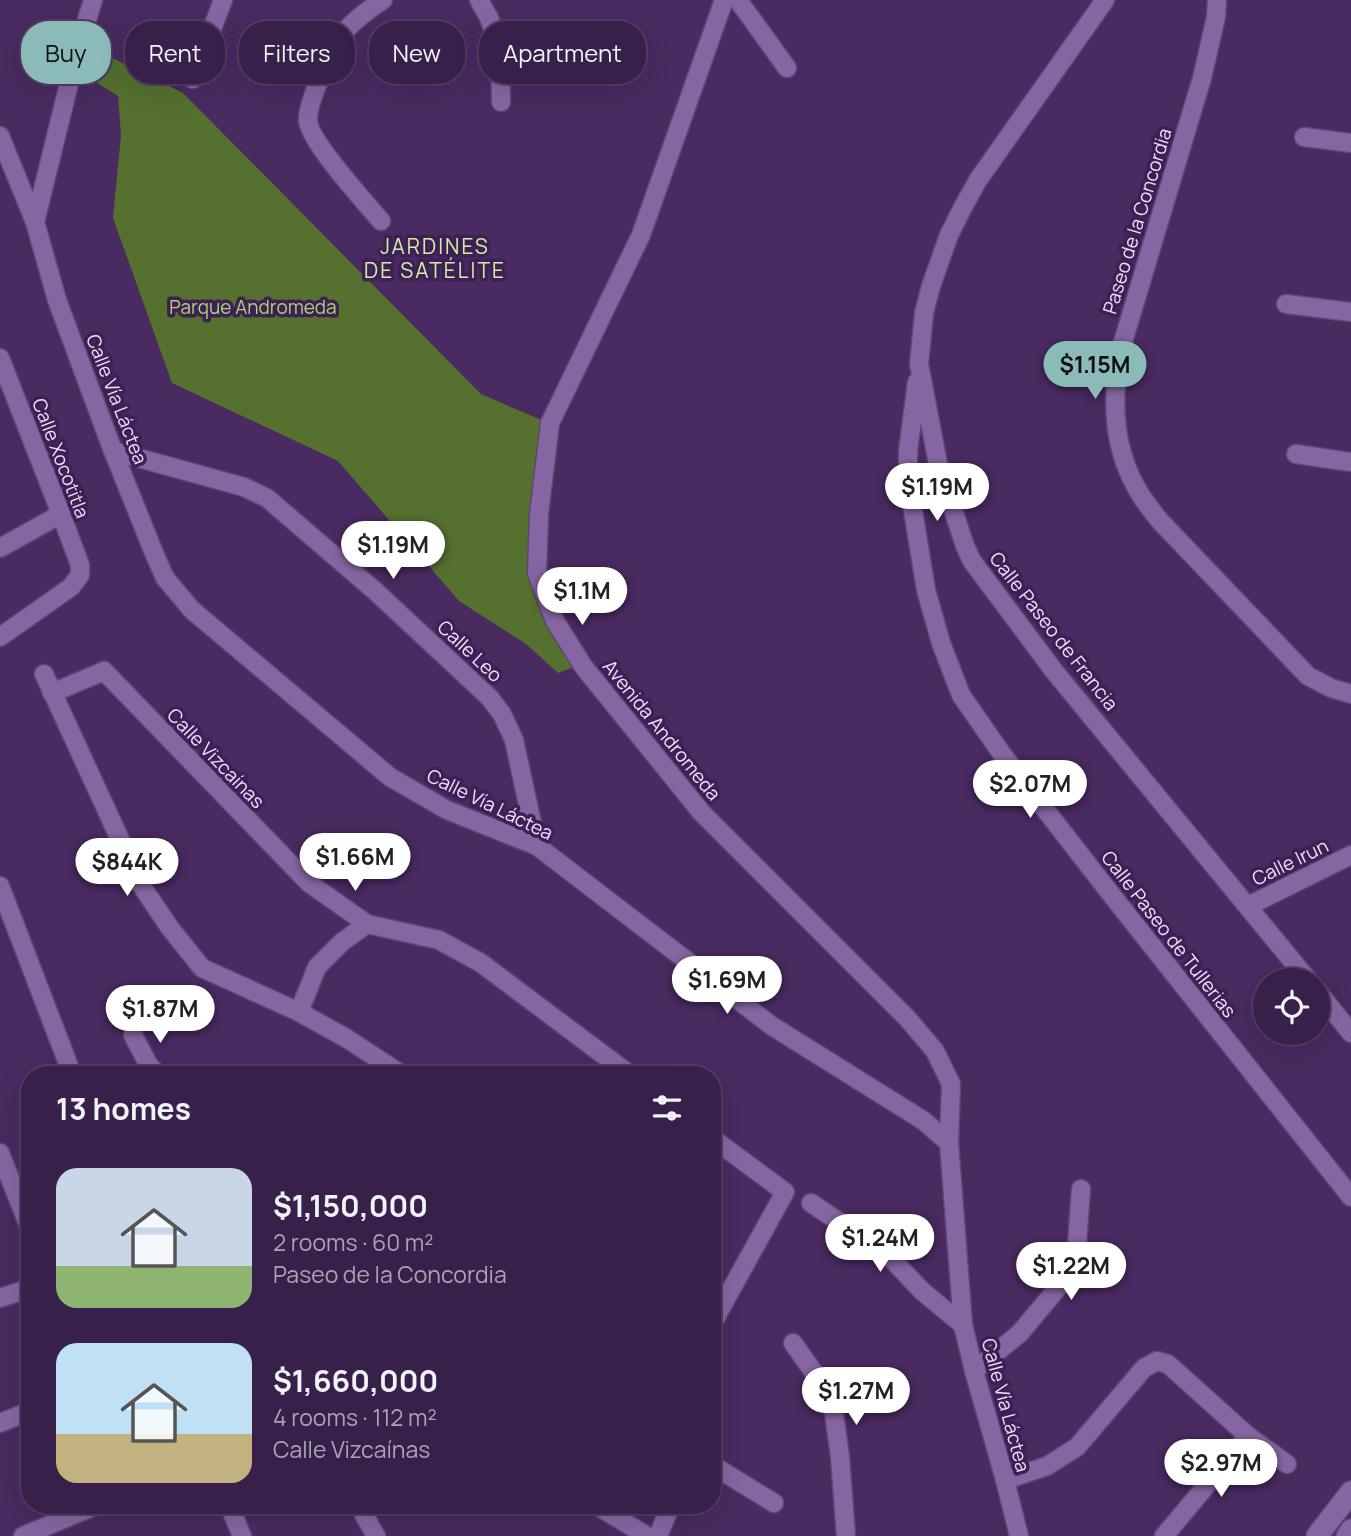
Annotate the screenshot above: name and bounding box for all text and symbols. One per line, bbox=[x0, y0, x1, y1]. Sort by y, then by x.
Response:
chip: Buy bbox=[21, 21, 111, 84]
chip: Rent bbox=[125, 21, 225, 84]
chip: Filters bbox=[239, 21, 355, 84]
chip: New bbox=[369, 21, 465, 84]
chip: Apartment bbox=[479, 21, 646, 84]
street label: Paseo de la Concordia bbox=[1096, 125, 1178, 317]
district label: JARDINES DE SATÉLITE bbox=[364, 232, 506, 284]
park label: Parque Andromeda bbox=[169, 294, 337, 320]
street label: Calle Vía Láctea bbox=[80, 330, 154, 468]
pin: $1.15M bbox=[1038, 342, 1152, 401]
text: $1.15M bbox=[1059, 348, 1131, 380]
street label: Calle Xocotitla bbox=[26, 394, 96, 522]
pin: $1.19M bbox=[880, 463, 994, 523]
text: $1.19M bbox=[901, 470, 973, 502]
pin: $1.19M bbox=[336, 522, 450, 581]
text: $1.19M bbox=[357, 528, 429, 560]
street label: Calle Paseo de Francia bbox=[984, 546, 1124, 716]
pin: $1.1M bbox=[533, 568, 631, 627]
text: $1.1M bbox=[553, 574, 611, 606]
street label: Calle Leo bbox=[432, 614, 508, 688]
street label: Avenida Andromeda bbox=[597, 654, 727, 806]
street label: Calle Vizcaínas bbox=[161, 702, 271, 814]
pin: $2.07M bbox=[973, 760, 1087, 820]
street label: Calle Vía Láctea bbox=[423, 762, 557, 846]
text: $2.07M bbox=[989, 767, 1071, 799]
street label: Calle Irun bbox=[1248, 832, 1332, 892]
pin: $1.66M bbox=[298, 834, 412, 893]
pin: $844K bbox=[78, 838, 176, 898]
text: $1.66M bbox=[316, 840, 394, 872]
text: $844K bbox=[91, 845, 163, 877]
street label: Calle Paseo de Tullerias bbox=[1096, 845, 1242, 1023]
pin: $1.69M bbox=[670, 956, 784, 1016]
text: $1.69M bbox=[688, 963, 766, 995]
map controls bbox=[1253, 968, 1330, 1045]
button: locate bbox=[1253, 968, 1330, 1045]
pin: $1.87M bbox=[103, 986, 217, 1045]
text: $1.87M bbox=[122, 992, 198, 1024]
text: 13 homes bbox=[56, 1088, 191, 1129]
icon: filters bbox=[648, 1089, 686, 1127]
text: $1,150,000 bbox=[273, 1185, 428, 1226]
icon: home bbox=[112, 1196, 196, 1280]
pin: $1.24M bbox=[823, 1214, 937, 1274]
text: $1.24M bbox=[841, 1221, 919, 1253]
text: 2 rooms · 60 m² bbox=[273, 1226, 434, 1258]
pin: $1.22M bbox=[1014, 1242, 1128, 1302]
text: $1.22M bbox=[1032, 1249, 1110, 1281]
text: Paseo de la Concordia bbox=[273, 1258, 507, 1290]
street label: Calle Vía Láctea bbox=[976, 1335, 1036, 1475]
text: $1,660,000 bbox=[273, 1360, 438, 1401]
pin: $1.27M bbox=[799, 1368, 913, 1427]
icon: home bbox=[112, 1371, 196, 1455]
text: $1.27M bbox=[818, 1374, 894, 1406]
text: 4 rooms · 112 m² bbox=[273, 1401, 437, 1433]
text: Calle Vizcaínas bbox=[273, 1433, 430, 1465]
pin: $2.97M bbox=[1164, 1440, 1278, 1499]
text: $2.97M bbox=[1180, 1446, 1262, 1478]

